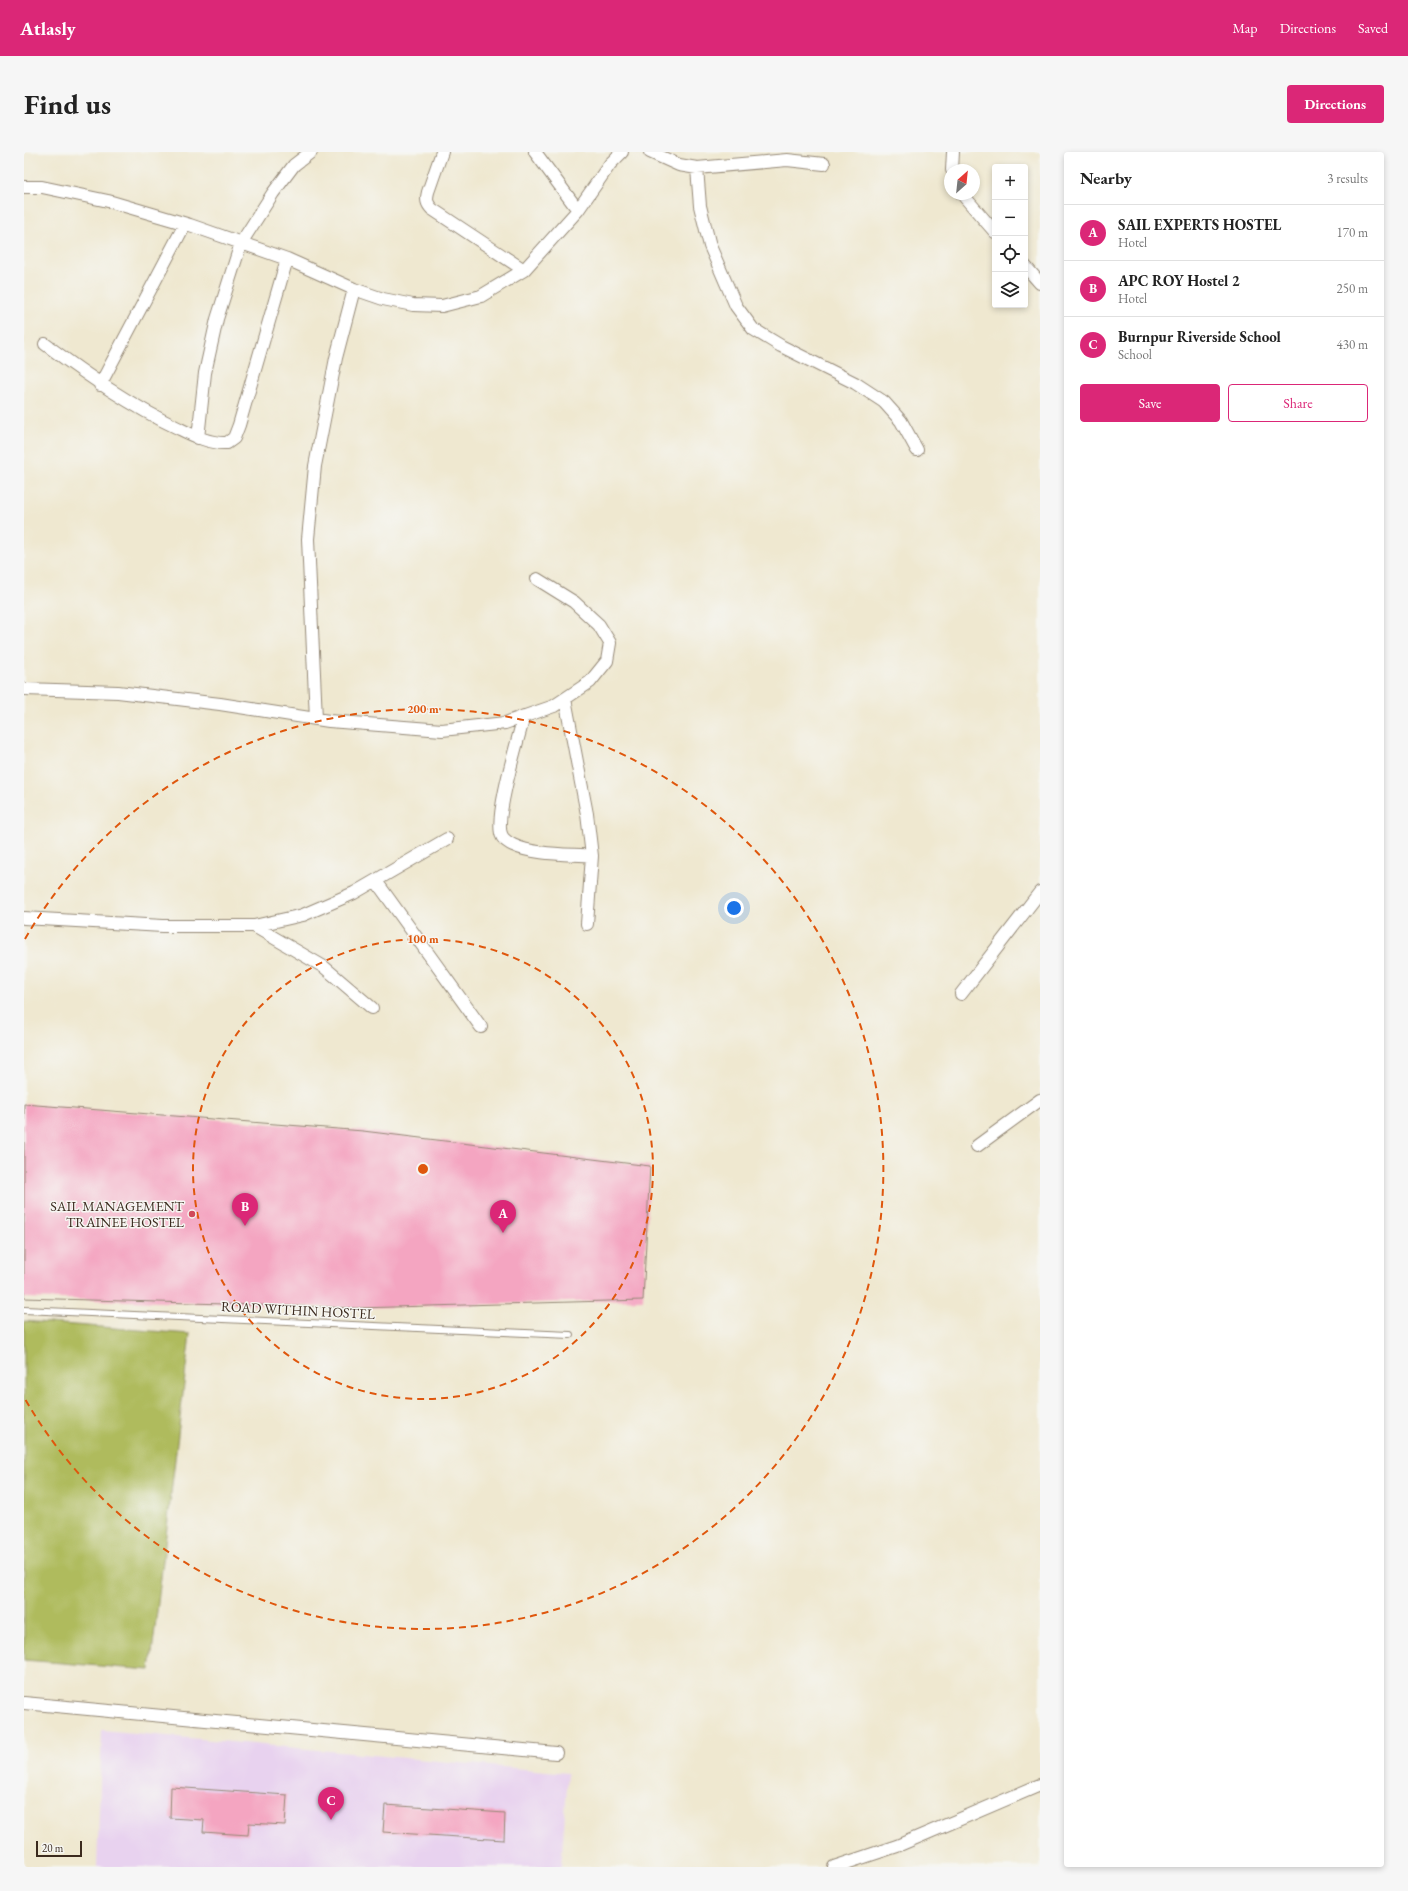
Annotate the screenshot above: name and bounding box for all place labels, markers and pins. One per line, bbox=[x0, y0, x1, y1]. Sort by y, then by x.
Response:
centre of rings bbox=[416, 1162, 430, 1176]
pin: B bbox=[232, 1193, 258, 1226]
place label: SAIL MANAGEMENT TRAINEE HOSTEL bbox=[50, 1197, 185, 1231]
pin: A bbox=[490, 1200, 516, 1233]
marker: SAIL MANAGEMENT TRAINEE HOSTEL bbox=[187, 1209, 197, 1219]
pin: C bbox=[318, 1787, 344, 1820]

